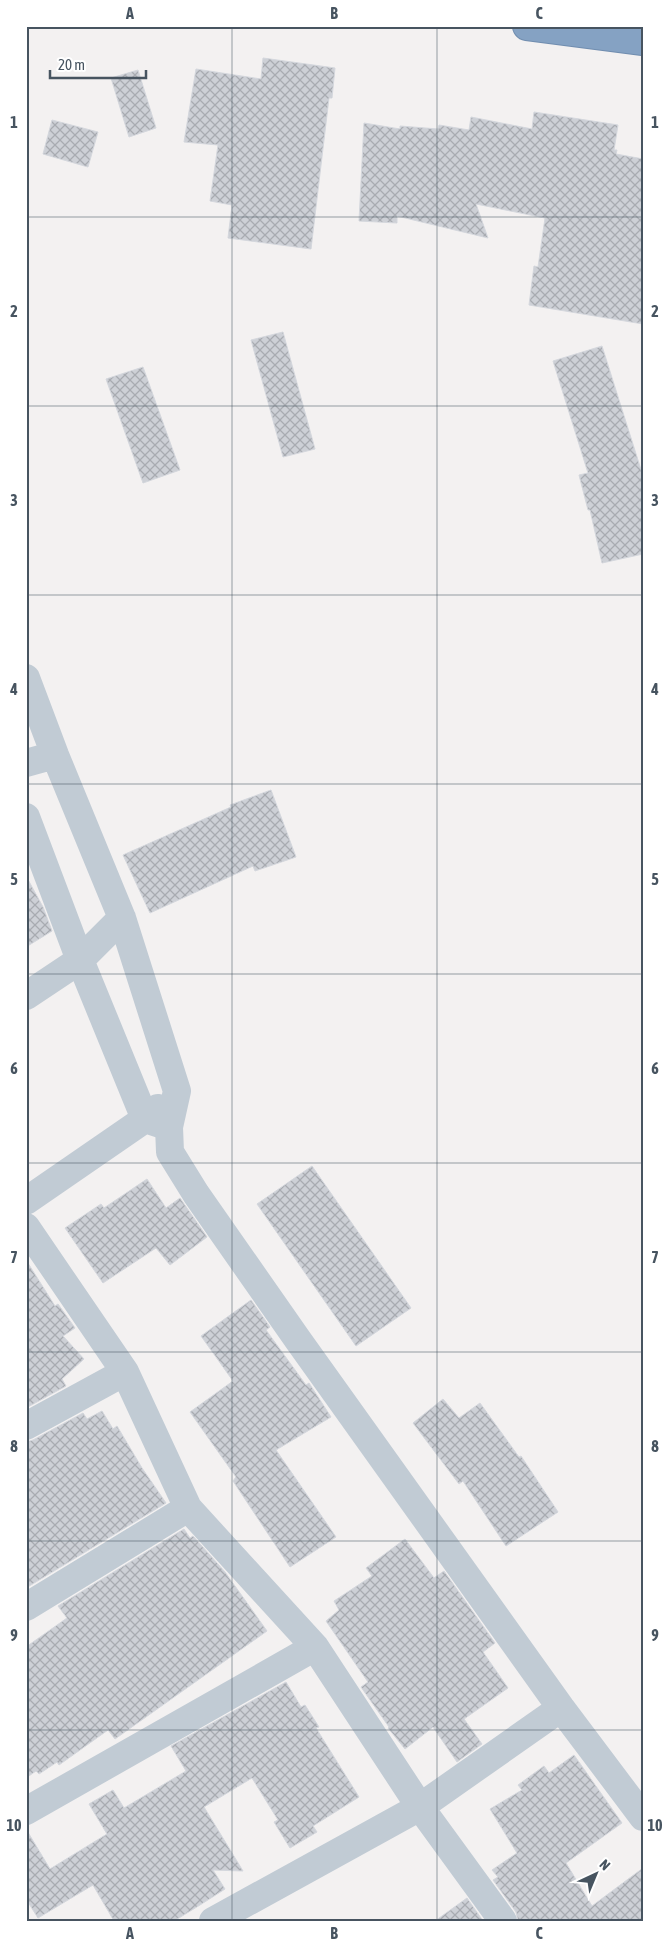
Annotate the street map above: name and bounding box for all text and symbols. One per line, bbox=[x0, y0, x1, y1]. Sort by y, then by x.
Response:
text: A bbox=[125, 4, 134, 22]
text: B bbox=[330, 4, 338, 22]
text: C bbox=[535, 4, 543, 22]
scale bar bbox=[50, 48, 146, 80]
text: 20 m bbox=[58, 56, 85, 73]
text: 1 bbox=[10, 113, 18, 131]
text: 1 bbox=[651, 113, 659, 131]
text: 2 bbox=[10, 302, 18, 320]
text: 2 bbox=[651, 302, 659, 320]
text: 3 bbox=[10, 491, 18, 509]
text: 3 bbox=[651, 491, 659, 509]
text: 4 bbox=[9, 680, 18, 698]
text: 4 bbox=[650, 680, 659, 698]
text: 5 bbox=[10, 870, 18, 888]
text: 5 bbox=[651, 870, 659, 888]
text: 6 bbox=[10, 1059, 18, 1077]
text: 6 bbox=[651, 1059, 659, 1077]
text: 7 bbox=[10, 1248, 18, 1266]
text: 7 bbox=[651, 1248, 659, 1266]
text: 8 bbox=[10, 1437, 18, 1455]
text: 8 bbox=[651, 1437, 659, 1455]
text: 9 bbox=[10, 1626, 18, 1644]
text: 9 bbox=[651, 1626, 659, 1644]
text: 10 bbox=[6, 1816, 22, 1834]
text: 10 bbox=[647, 1816, 663, 1834]
north arrow bbox=[572, 1850, 622, 1900]
text: N bbox=[597, 1856, 614, 1873]
text: A bbox=[125, 1924, 134, 1942]
text: B bbox=[330, 1924, 338, 1942]
text: C bbox=[535, 1924, 543, 1942]

